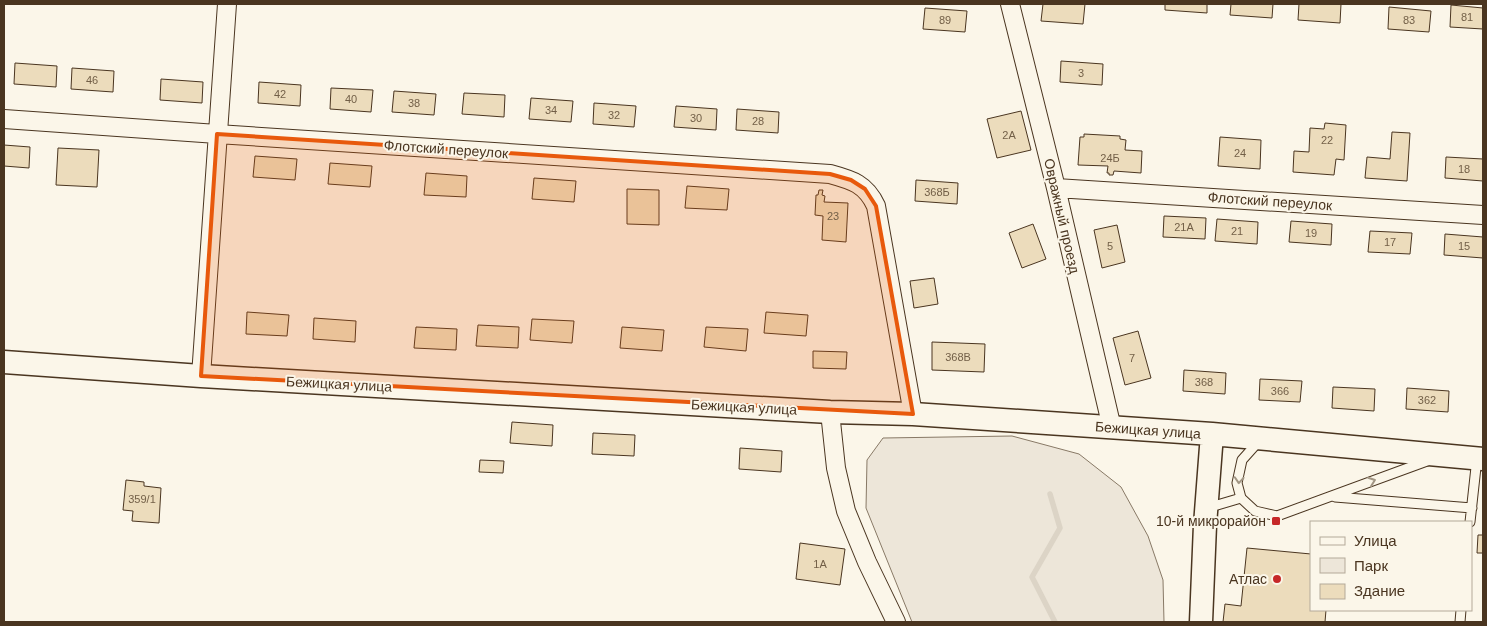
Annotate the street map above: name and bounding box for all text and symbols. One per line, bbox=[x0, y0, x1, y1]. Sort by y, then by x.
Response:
house number: 81 bbox=[1461, 11, 1473, 23]
house number: 89 bbox=[939, 14, 951, 26]
house number: 83 bbox=[1403, 14, 1415, 26]
house number: 3 bbox=[1078, 67, 1084, 79]
house number: 46 bbox=[86, 74, 98, 86]
house number: 42 bbox=[274, 88, 286, 100]
house number: 40 bbox=[345, 93, 357, 105]
house number: 38 bbox=[408, 97, 420, 109]
house number: 34 bbox=[545, 104, 557, 116]
house number: 32 bbox=[608, 109, 620, 121]
house number: 30 bbox=[690, 112, 702, 124]
house number: 28 bbox=[752, 115, 764, 127]
house number: 2А bbox=[1002, 129, 1016, 141]
house number: 22 bbox=[1321, 134, 1333, 146]
street label: Флотский переулок bbox=[383, 137, 510, 161]
house number: 24 bbox=[1234, 147, 1246, 159]
house number: 24Б bbox=[1100, 152, 1120, 164]
street label: Овражный проезд bbox=[1041, 157, 1083, 275]
house number: 18 bbox=[1458, 163, 1470, 175]
house number: 368Б bbox=[924, 186, 950, 198]
street label: Флотский переулок bbox=[1207, 189, 1334, 213]
house number: 23 bbox=[827, 210, 839, 222]
house number: 21А bbox=[1174, 221, 1194, 233]
house number: 21 bbox=[1231, 225, 1243, 237]
house number: 19 bbox=[1305, 227, 1317, 239]
house number: 17 bbox=[1384, 236, 1396, 248]
house number: 5 bbox=[1107, 240, 1113, 252]
house number: 15 bbox=[1458, 240, 1470, 252]
house number: 368В bbox=[945, 351, 971, 363]
house number: 7 bbox=[1129, 352, 1135, 364]
street label: Бежицкая улица bbox=[286, 373, 393, 395]
house number: 368 bbox=[1195, 376, 1213, 388]
house number: 366 bbox=[1271, 385, 1289, 397]
house number: 362 bbox=[1418, 394, 1436, 406]
street label: Бежицкая улица bbox=[691, 396, 798, 418]
street label: Бежицкая улица bbox=[1094, 418, 1202, 442]
one-way arrow bbox=[1233, 476, 1244, 484]
one-way arrow bbox=[1367, 477, 1376, 487]
house number: 359/1 bbox=[128, 493, 156, 505]
place label: 10-й микрорайон bbox=[1156, 513, 1266, 529]
marker: 10-й микрорайон bbox=[1270, 515, 1282, 527]
legend bbox=[1310, 521, 1472, 611]
text: Улица bbox=[1354, 532, 1397, 549]
text: Парк bbox=[1354, 557, 1388, 574]
house number: 1А bbox=[813, 558, 827, 570]
place label: Атлас bbox=[1229, 571, 1267, 587]
marker: Атлас bbox=[1271, 573, 1283, 585]
text: Здание bbox=[1354, 582, 1405, 599]

